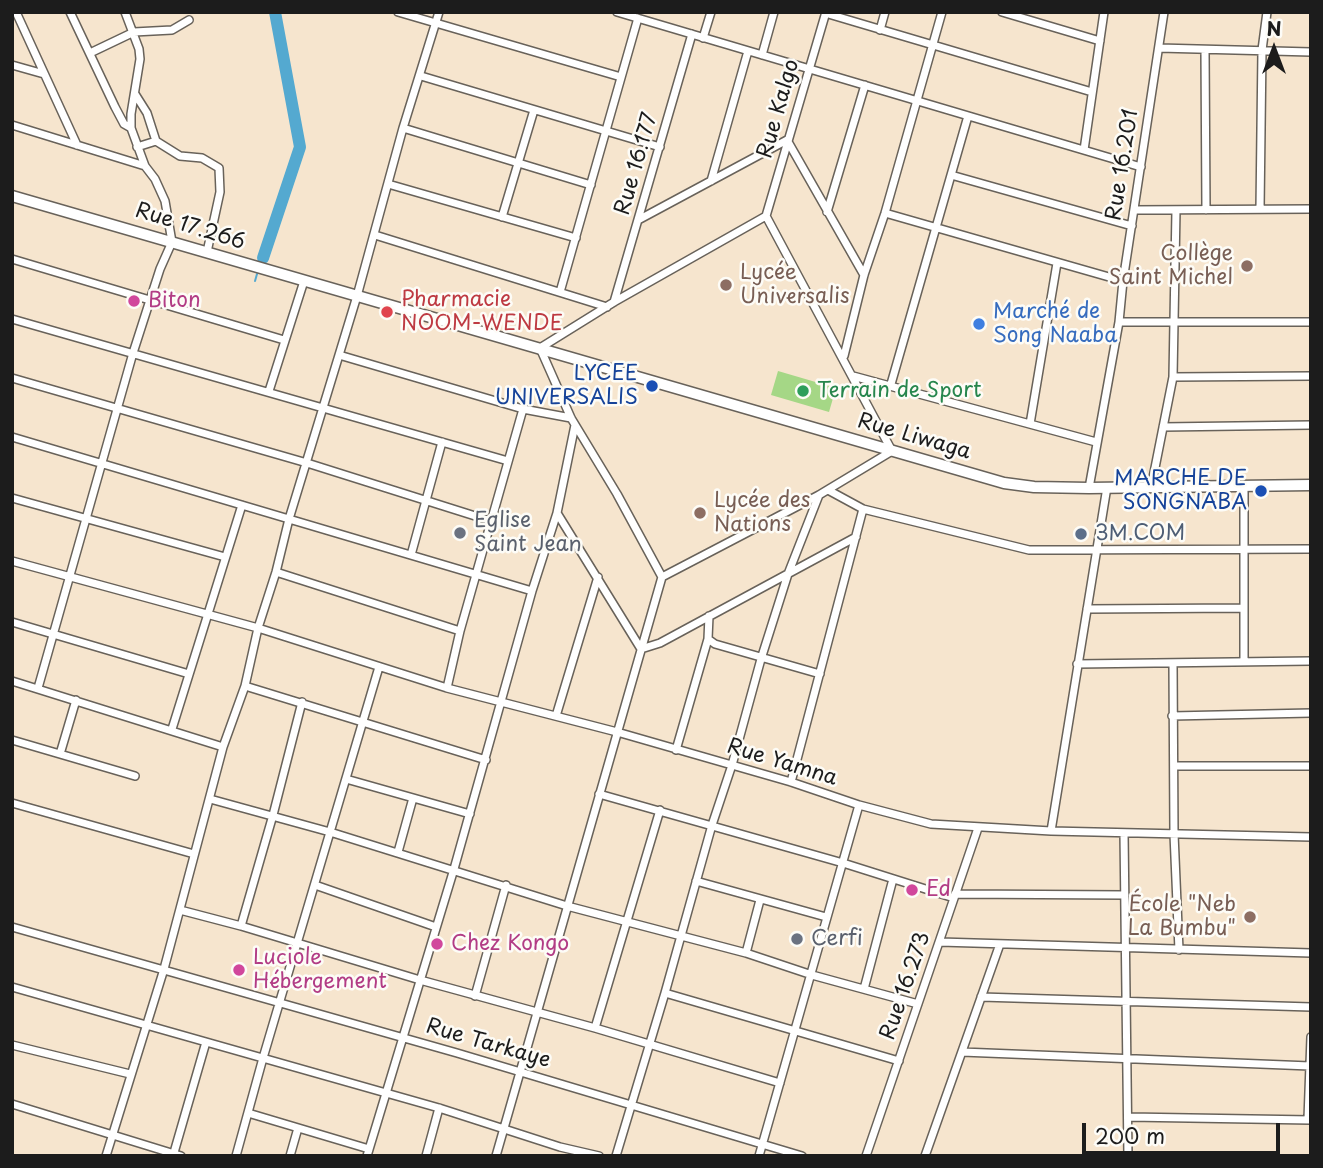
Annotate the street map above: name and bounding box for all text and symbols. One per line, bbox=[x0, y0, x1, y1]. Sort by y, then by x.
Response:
north arrow bbox=[1239, 14, 1309, 84]
text: N bbox=[1266, 14, 1282, 42]
street label: Rue Kalgo bbox=[753, 57, 805, 161]
street label: Rue 16.201 bbox=[1102, 107, 1144, 223]
street label: Rue 16.177 bbox=[610, 110, 664, 218]
street label: Rue 17.266 bbox=[132, 198, 248, 256]
place label: Collège Saint Michel bbox=[1109, 241, 1233, 291]
marker: Collège Saint Michel bbox=[1239, 258, 1255, 274]
place label: Lycée Universalis bbox=[740, 260, 850, 310]
marker: Lycée Universalis bbox=[718, 277, 734, 293]
place label: Pharmacie NOOM-WENDE bbox=[401, 287, 563, 337]
place label: Biton bbox=[148, 288, 201, 314]
marker: Biton bbox=[126, 293, 142, 309]
place label: Marché de Song Naaba bbox=[993, 299, 1117, 349]
marker: Pharmacie NOOM-WENDE bbox=[379, 304, 395, 320]
marker: Marché de Song Naaba bbox=[971, 316, 987, 332]
place label: LYCEE UNIVERSALIS bbox=[495, 361, 638, 411]
marker: LYCEE UNIVERSALIS bbox=[644, 378, 660, 394]
place label: Terrain de Sport bbox=[817, 378, 981, 404]
marker: Terrain de Sport bbox=[795, 383, 811, 399]
street label: Rue Liwaga bbox=[854, 409, 974, 465]
place label: MARCHE DE SONGNABA bbox=[1114, 466, 1247, 516]
marker: MARCHE DE SONGNABA bbox=[1253, 483, 1269, 499]
place label: Lycée des Nations bbox=[714, 488, 810, 538]
marker: Lycée des Nations bbox=[692, 505, 708, 521]
place label: Eglise Saint Jean bbox=[474, 508, 582, 558]
place label: 3M.COM bbox=[1095, 521, 1185, 547]
marker: Eglise Saint Jean bbox=[452, 525, 468, 541]
marker: 3M.COM bbox=[1073, 526, 1089, 542]
street label: Rue Yamna bbox=[724, 734, 840, 792]
place label: Ed bbox=[926, 877, 951, 903]
marker: Ed bbox=[904, 882, 920, 898]
place label: École "Neb La Bumbu" bbox=[1127, 892, 1236, 942]
marker: École "Neb La Bumbu" bbox=[1242, 909, 1258, 925]
place label: Cerfi bbox=[811, 926, 863, 952]
street label: Rue 16.273 bbox=[876, 929, 936, 1043]
place label: Chez Kongo bbox=[451, 931, 569, 957]
marker: Cerfi bbox=[789, 931, 805, 947]
marker: Chez Kongo bbox=[429, 936, 445, 952]
place label: Luciole Hébergement bbox=[253, 945, 387, 995]
marker: Luciole Hébergement bbox=[231, 962, 247, 978]
street label: Rue Tarkaye bbox=[423, 1014, 553, 1074]
scale bar bbox=[1085, 1108, 1283, 1152]
text: 200 m bbox=[1095, 1119, 1165, 1151]

